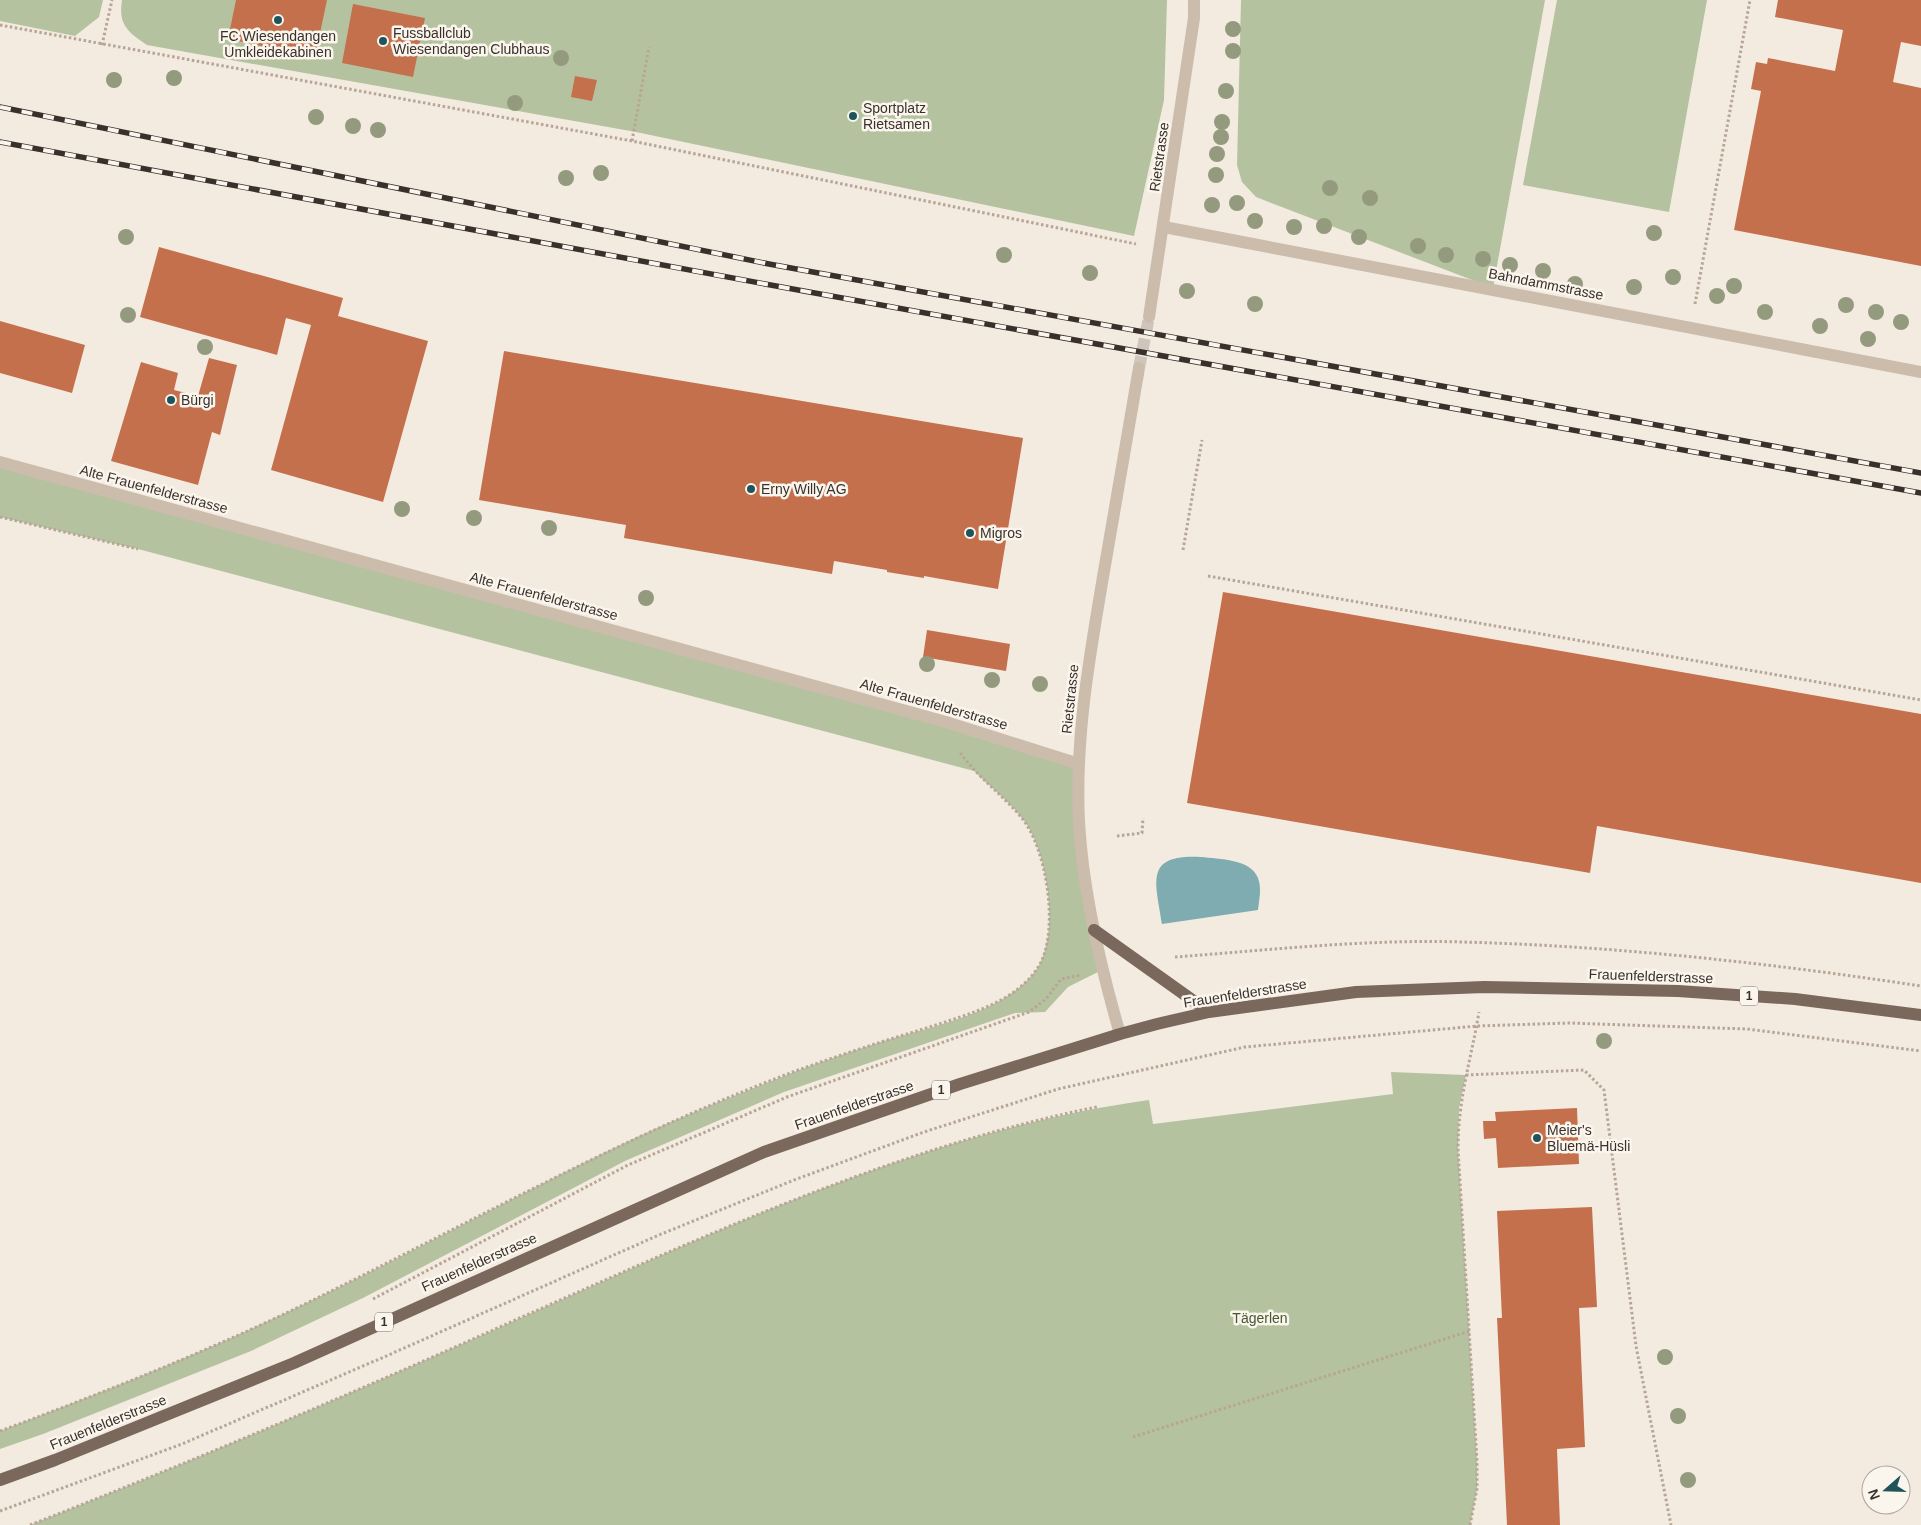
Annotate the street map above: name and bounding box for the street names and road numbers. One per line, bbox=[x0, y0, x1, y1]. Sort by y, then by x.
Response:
street label: Rietstrasse bbox=[1146, 121, 1172, 193]
street label: Bahndammstrasse bbox=[1487, 265, 1605, 303]
street label: Alte Frauenfelderstrasse bbox=[78, 462, 230, 517]
street label: Alte Frauenfelderstrasse bbox=[468, 569, 620, 624]
street label: Rietstrasse bbox=[1058, 663, 1082, 735]
street label: Alte Frauenfelderstrasse bbox=[858, 675, 1010, 733]
street label: Frauenfelderstrasse bbox=[1589, 966, 1714, 986]
street label: Frauenfelderstrasse bbox=[1182, 975, 1308, 1011]
road number: 1 bbox=[1740, 986, 1758, 1006]
street label: Frauenfelderstrasse bbox=[793, 1077, 916, 1133]
road number: 1 bbox=[932, 1080, 950, 1100]
street label: Frauenfelderstrasse bbox=[419, 1229, 539, 1295]
road number: 1 bbox=[375, 1312, 393, 1331]
street label: Frauenfelderstrasse bbox=[47, 1391, 169, 1453]

